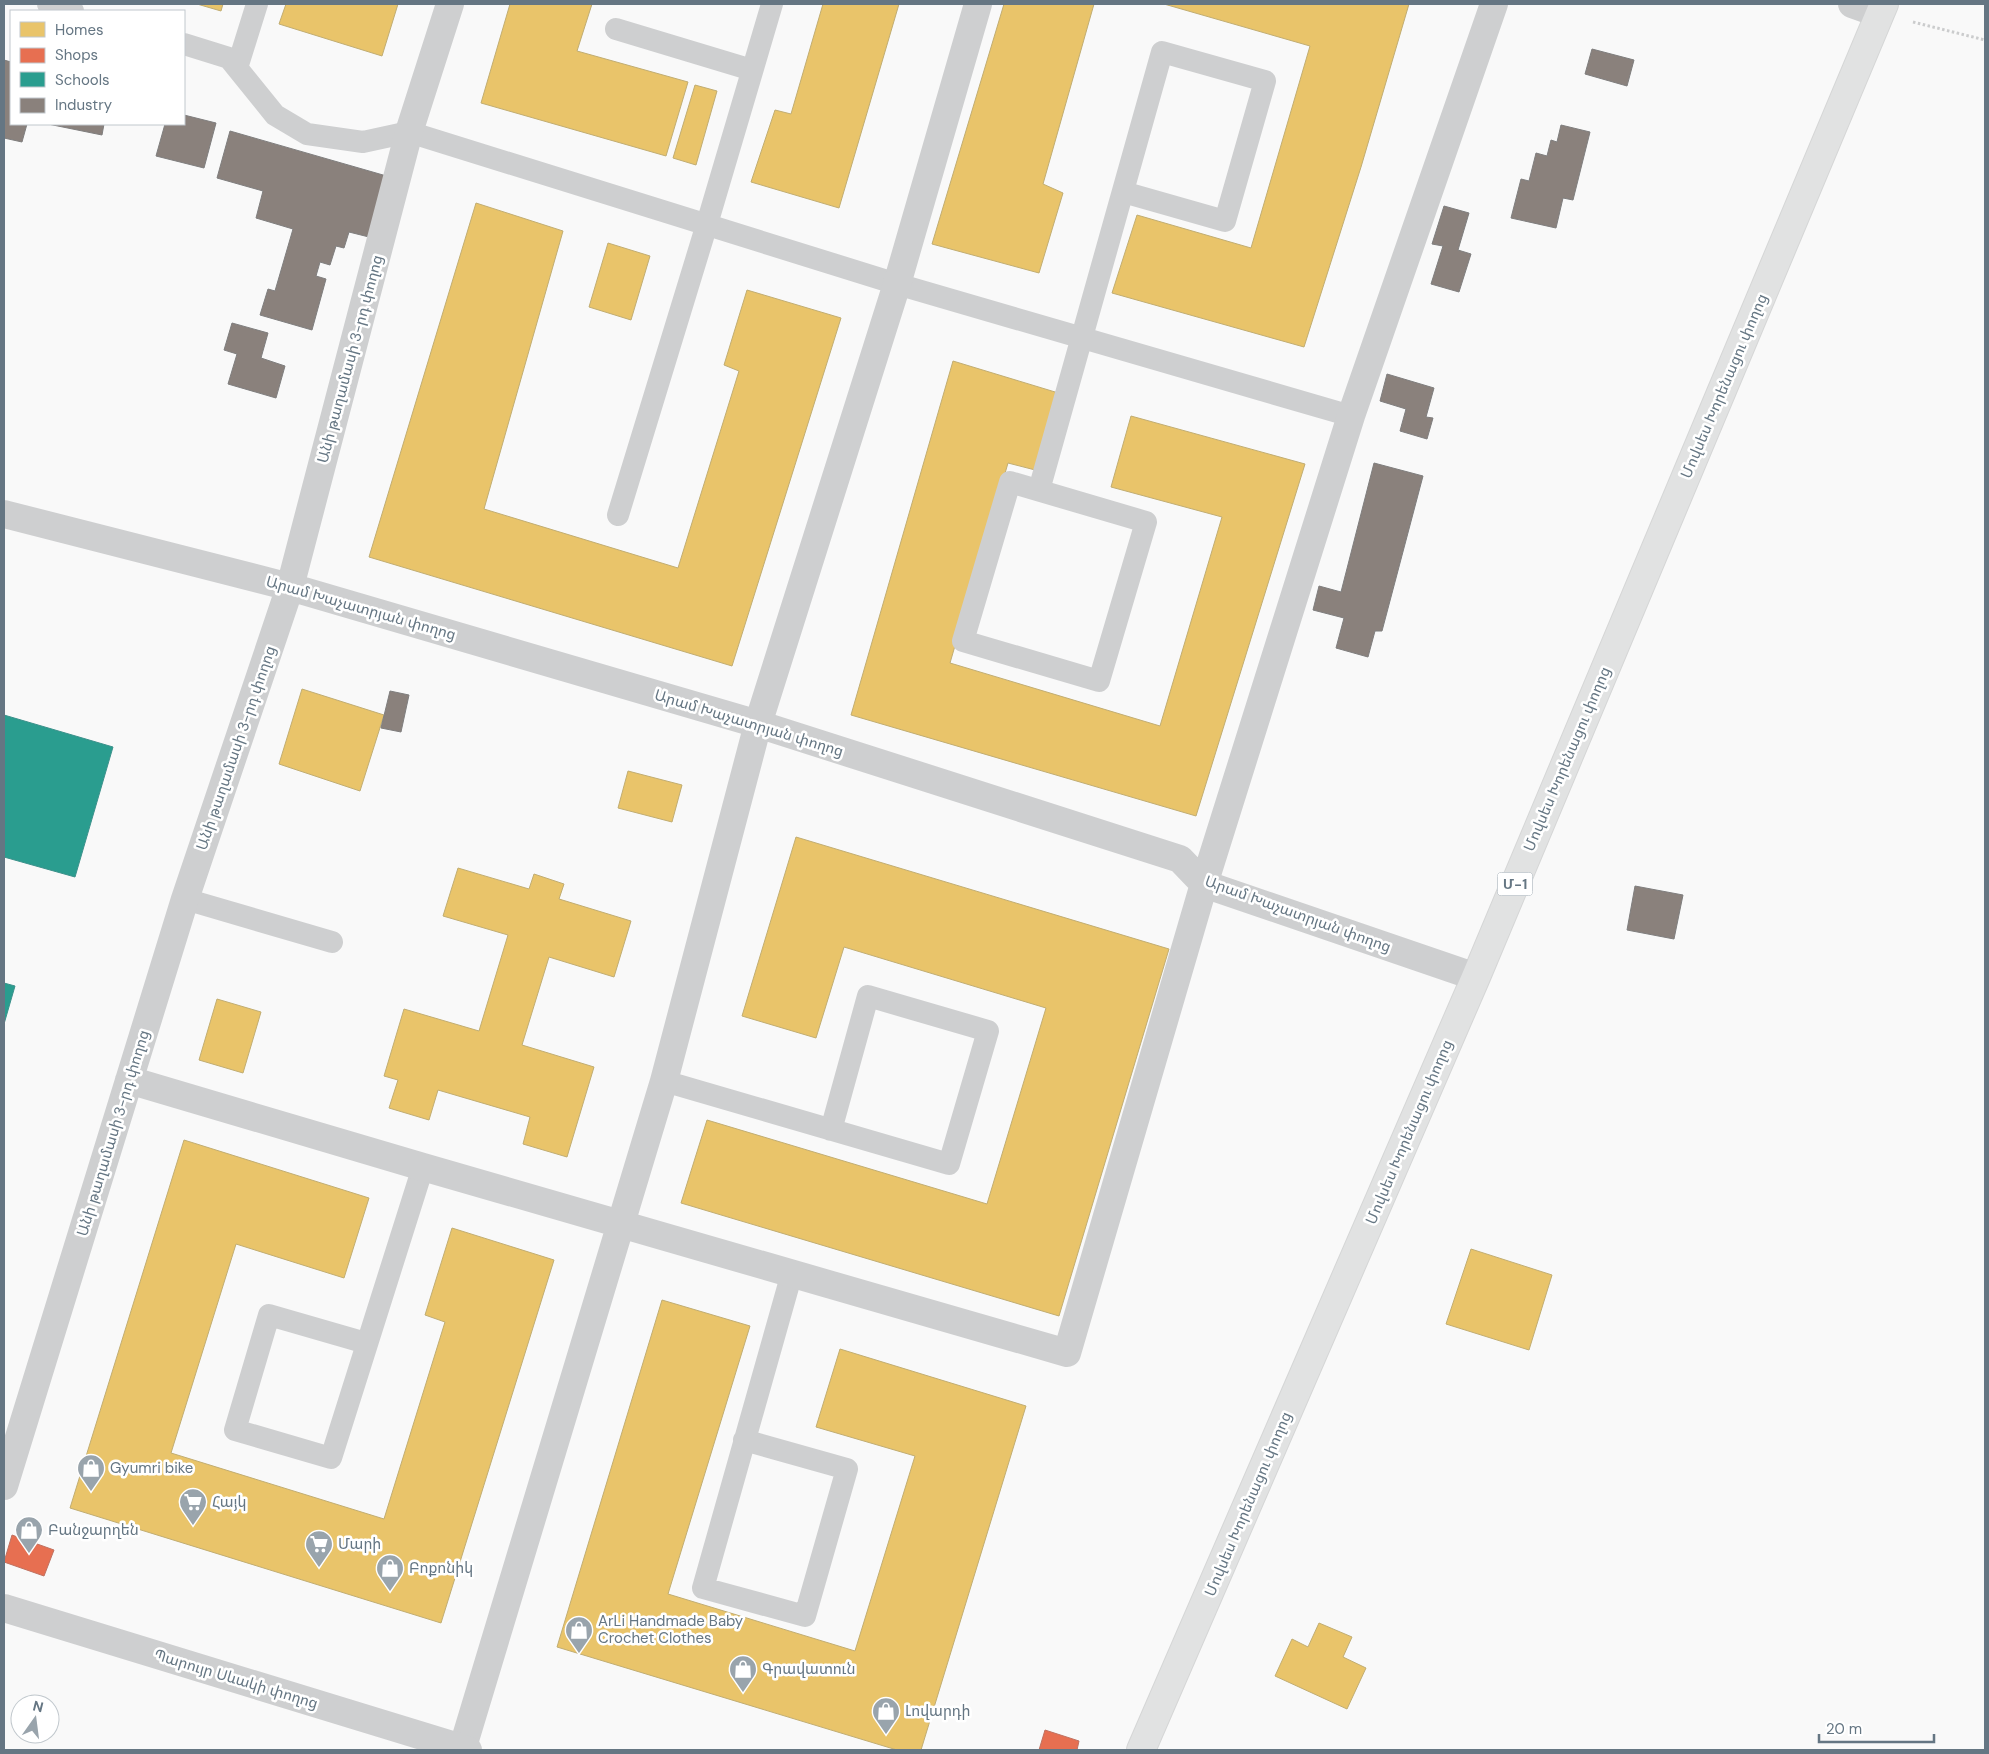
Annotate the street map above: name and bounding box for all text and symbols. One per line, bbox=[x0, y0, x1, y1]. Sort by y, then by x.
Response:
legend bbox=[10, 10, 185, 125]
text: Homes bbox=[55, 20, 104, 40]
text: Shops bbox=[55, 45, 98, 65]
text: Schools bbox=[55, 70, 110, 90]
text: Industry bbox=[55, 95, 113, 115]
street label: Անի թաղամասի 3-րդ փողոց bbox=[313, 253, 387, 465]
street label: Մովսես Խորենացու փողոց bbox=[1676, 291, 1772, 481]
street label: Արամ Խաչատրյան փողոց bbox=[264, 571, 458, 645]
street label: Անի թաղամասի 3-րդ փողոց bbox=[192, 643, 280, 853]
street label: Մովսես Խորենացու փողոց bbox=[1519, 664, 1615, 854]
street label: Արամ Խաչատրյան փողոց bbox=[652, 685, 846, 761]
street label: Արամ Խաչատրյան փողոց bbox=[1202, 871, 1394, 957]
road number: Մ-1 bbox=[1498, 872, 1532, 896]
street label: Անի թաղամասի 3-րդ փողոց bbox=[72, 1027, 154, 1239]
street label: Մովսես Խորենացու փողոց bbox=[1361, 1037, 1457, 1227]
street label: Մովսես Խորենացու փողոց bbox=[1200, 1409, 1296, 1599]
shop icon: Gyumri bike bbox=[76, 1453, 106, 1492]
place label: Gyumri bike bbox=[110, 1458, 193, 1478]
supermarket icon: Հայկ bbox=[178, 1487, 208, 1526]
place label: Հայկ bbox=[212, 1492, 247, 1512]
shop icon: Բանջարղեն bbox=[14, 1515, 44, 1554]
place label: Բանջարղեն bbox=[48, 1520, 139, 1540]
supermarket icon: Մարի bbox=[304, 1529, 334, 1568]
place label: Մարի bbox=[338, 1534, 381, 1554]
shop icon: Բոքոնիկ bbox=[375, 1553, 405, 1592]
place label: Բոքոնիկ bbox=[409, 1558, 473, 1578]
place label: ArLi Handmade Baby Crochet Clothes bbox=[598, 1611, 744, 1648]
shop icon: ArLi Handmade Baby Crochet Clothes bbox=[564, 1615, 594, 1654]
street label: Պարույր Սևակի փողոց bbox=[151, 1644, 321, 1714]
shop icon: Գրավատուն bbox=[728, 1654, 758, 1693]
place label: Գրավատուն bbox=[762, 1659, 855, 1679]
north arrow bbox=[10, 1694, 60, 1744]
text: N bbox=[31, 1696, 45, 1716]
shop icon: Լովարդի bbox=[871, 1696, 901, 1735]
place label: Լովարդի bbox=[905, 1701, 970, 1721]
scale bar bbox=[1819, 1712, 1934, 1744]
text: 20 m bbox=[1826, 1719, 1862, 1739]

